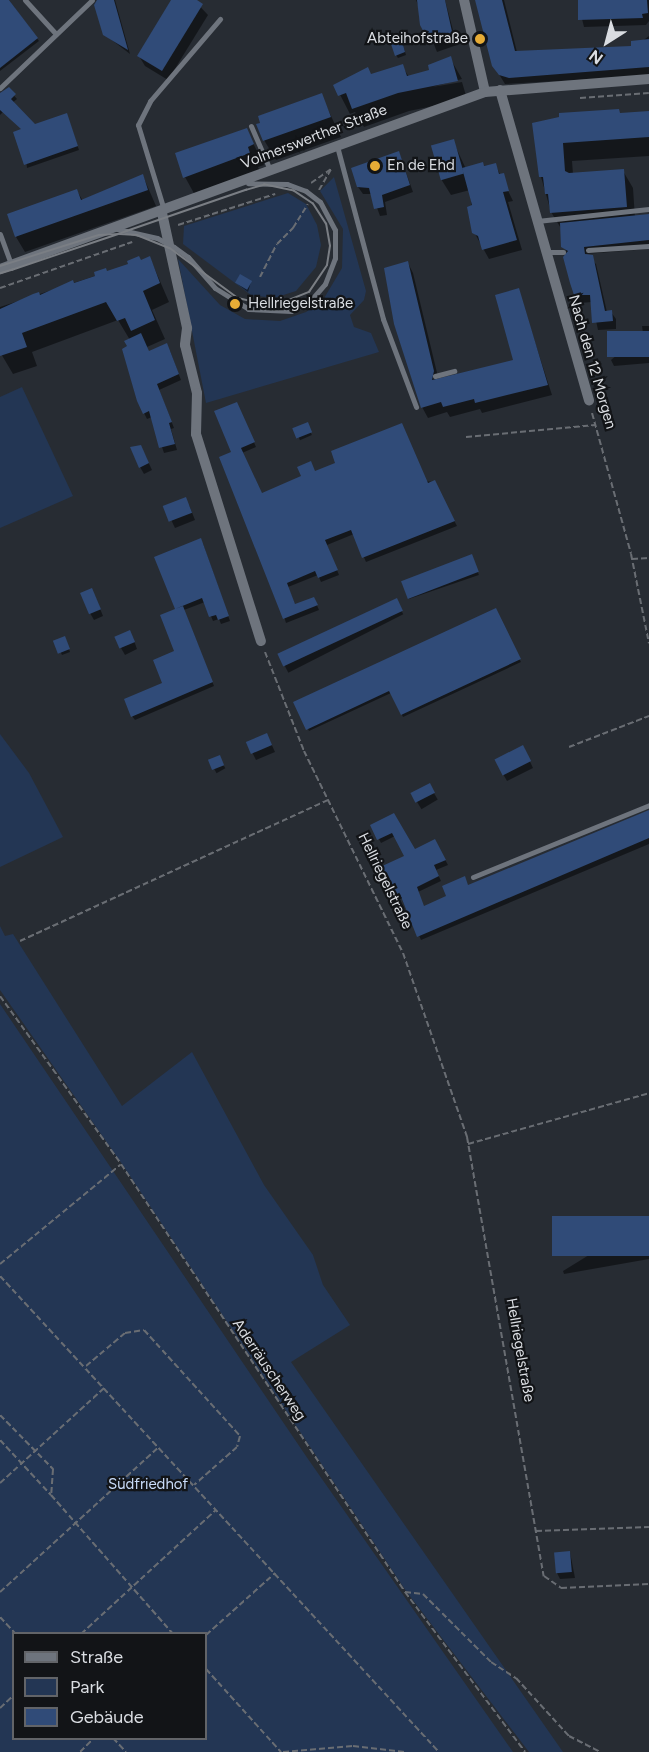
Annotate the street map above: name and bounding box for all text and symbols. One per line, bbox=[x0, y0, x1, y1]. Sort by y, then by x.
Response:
north arrow bbox=[577, 12, 637, 72]
place label: Abteihofstraße bbox=[367, 30, 468, 48]
marker: Abteihofstraße bbox=[473, 32, 487, 46]
text: N bbox=[586, 46, 607, 68]
street label: Volmerswerther Straße bbox=[238, 101, 390, 173]
place label: En de Ehd bbox=[387, 157, 455, 175]
marker: En de Ehd bbox=[368, 159, 382, 173]
street label: Nach den 12 Morgen bbox=[564, 293, 620, 431]
marker: Hellriegelstraße bbox=[226, 295, 244, 313]
place label: Hellriegelstraße bbox=[248, 295, 353, 313]
street label: Hellriegelstraße bbox=[354, 830, 416, 932]
street label: Hellriegelstraße bbox=[502, 1297, 538, 1403]
street label: Aderräuscherweg bbox=[228, 1316, 310, 1424]
park label: Südfriedhof bbox=[108, 1476, 188, 1494]
legend bbox=[12, 1632, 207, 1740]
text: Straße bbox=[70, 1646, 123, 1668]
text: Park bbox=[70, 1676, 104, 1698]
text: Gebäude bbox=[70, 1706, 144, 1728]

